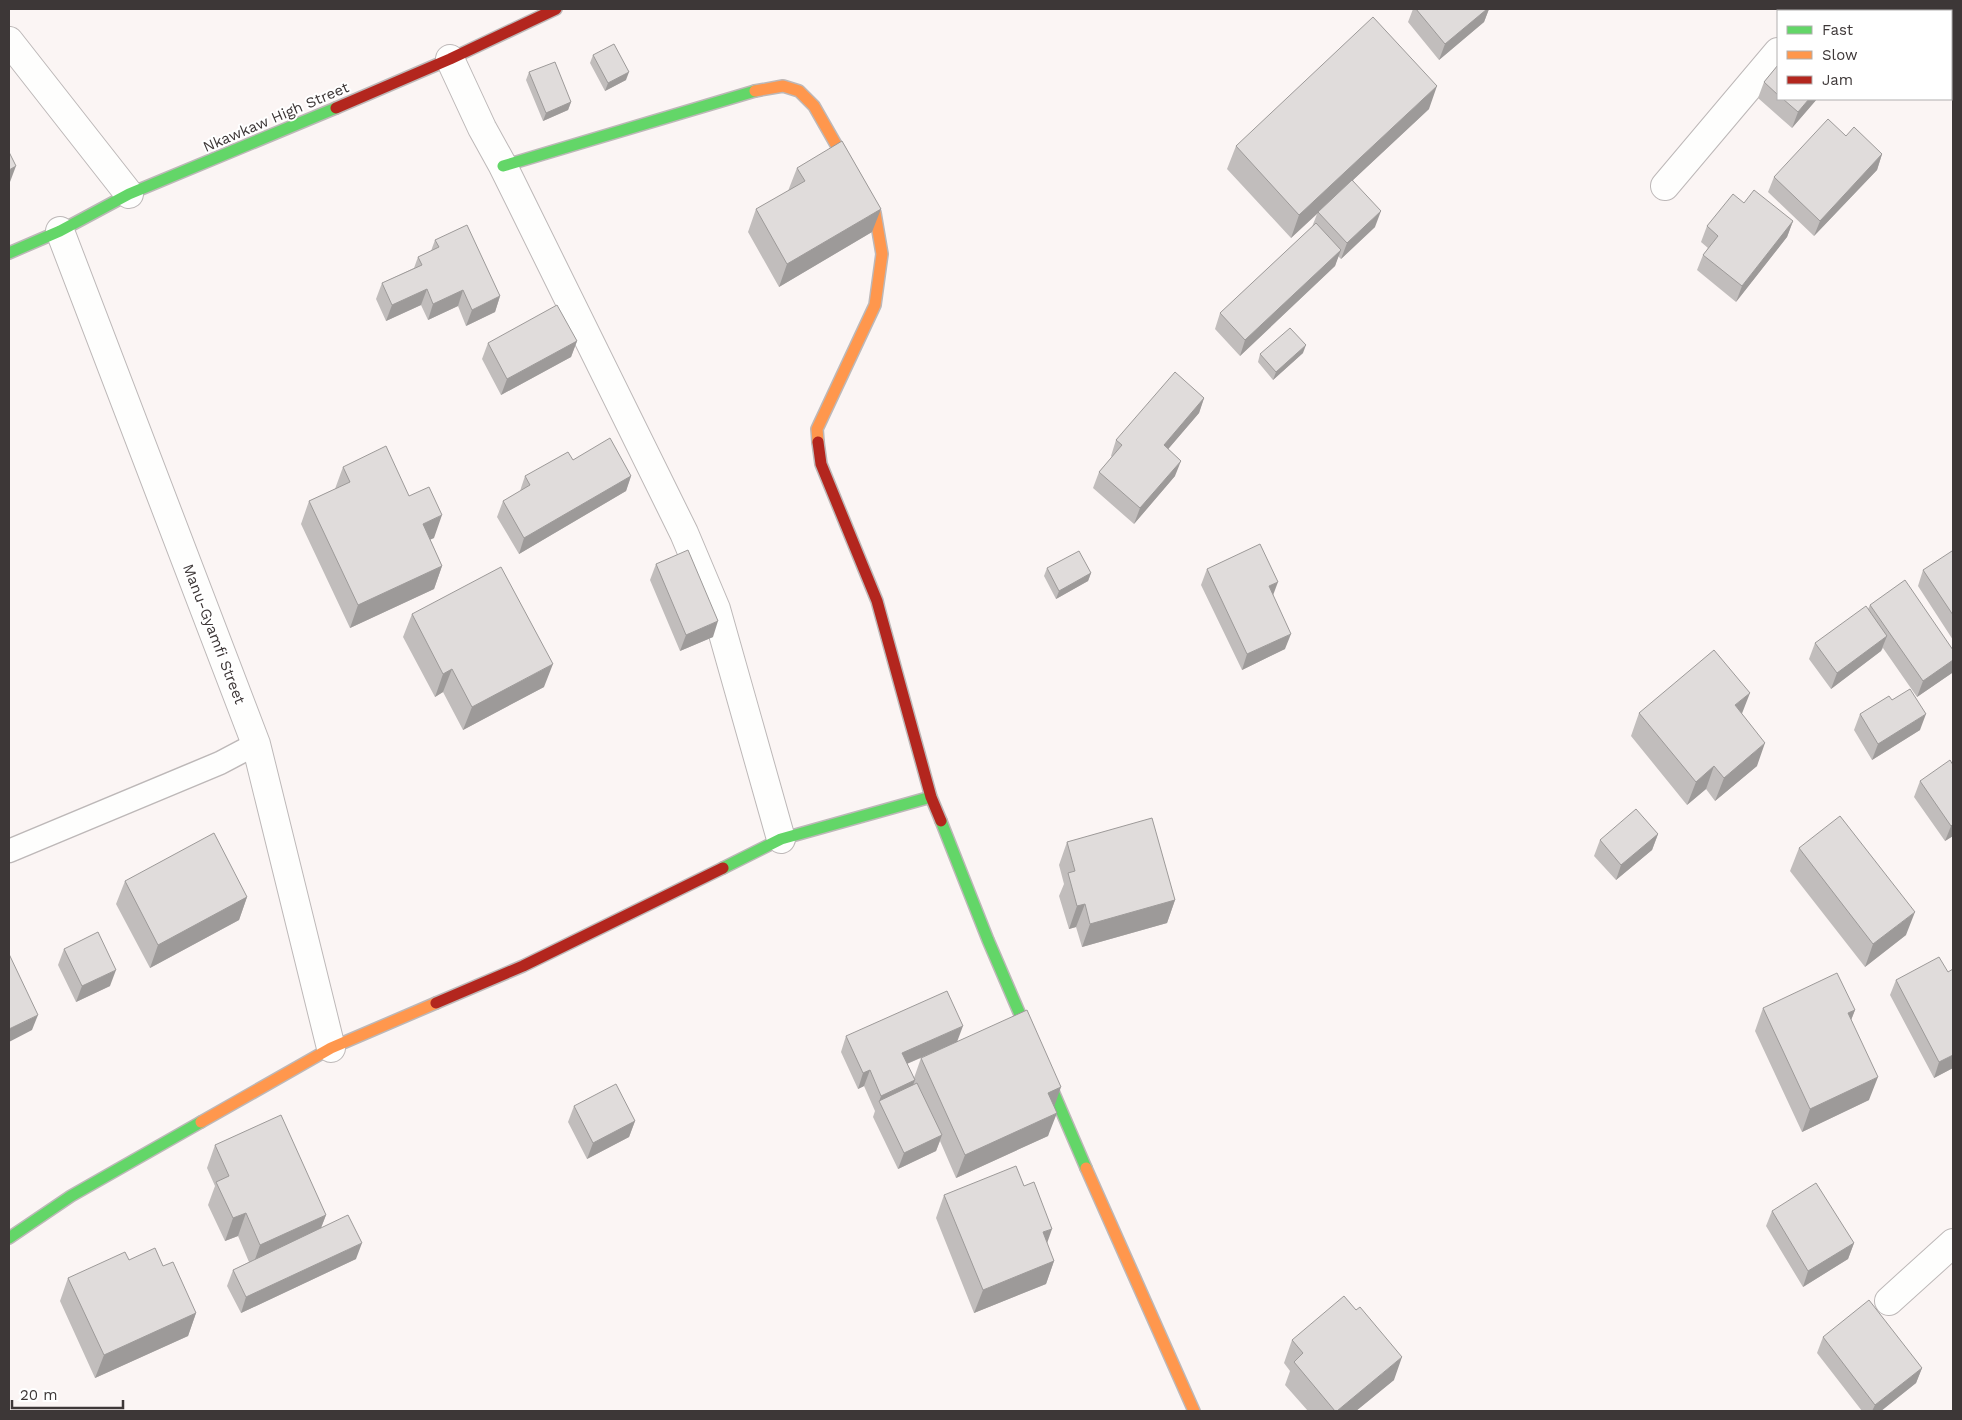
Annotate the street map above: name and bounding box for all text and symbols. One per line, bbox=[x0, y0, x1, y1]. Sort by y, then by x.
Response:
legend bbox=[1777, 10, 1952, 100]
text: Fast bbox=[1822, 21, 1854, 39]
text: Slow bbox=[1822, 46, 1858, 64]
text: Jam bbox=[1822, 71, 1853, 89]
street label: Nkawkaw High Street bbox=[200, 78, 352, 156]
street label: Manu-Gyamfi Street bbox=[179, 561, 249, 707]
scale bar bbox=[12, 1378, 124, 1410]
text: 20 m bbox=[20, 1386, 58, 1404]

